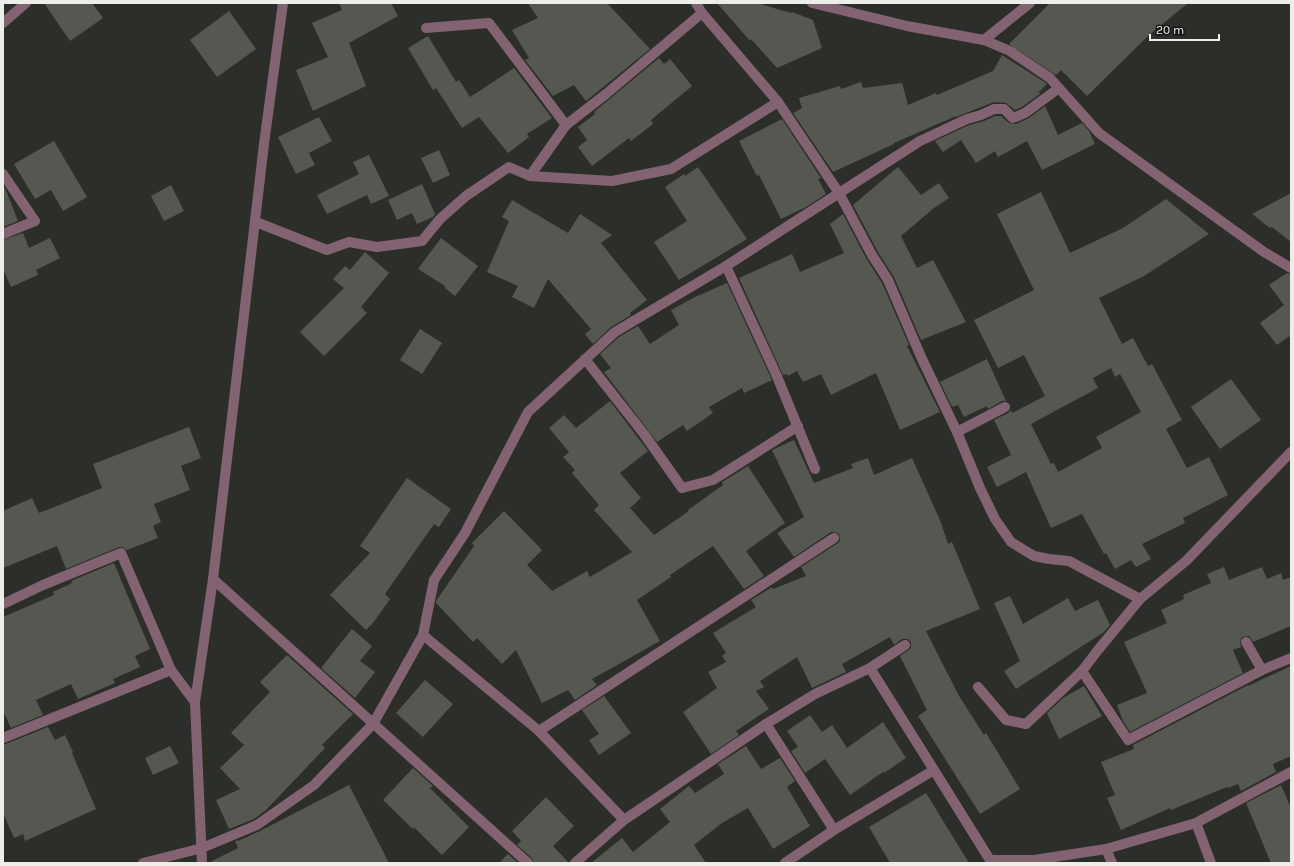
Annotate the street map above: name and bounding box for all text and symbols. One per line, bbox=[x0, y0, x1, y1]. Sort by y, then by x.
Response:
scale bar bbox=[1150, 16, 1219, 42]
text: 20 m bbox=[1156, 23, 1184, 37]

